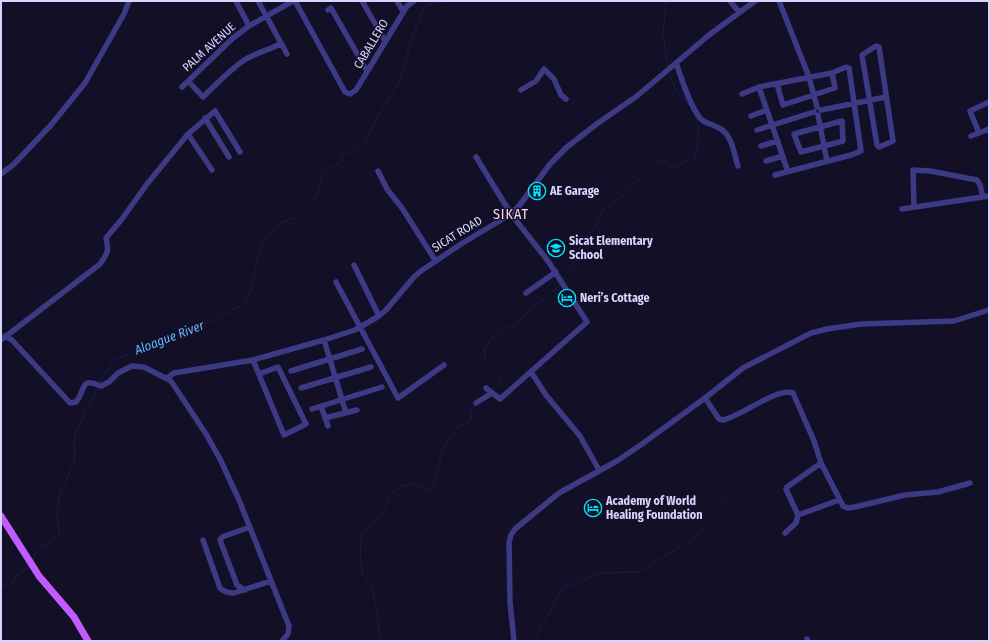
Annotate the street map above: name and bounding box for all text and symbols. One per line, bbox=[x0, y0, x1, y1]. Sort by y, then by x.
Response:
street label: CABALLERO bbox=[351, 17, 391, 71]
street label: PALM AVENUE bbox=[180, 19, 239, 74]
building icon: AE Garage bbox=[527, 181, 547, 201]
place label: AE Garage bbox=[549, 184, 599, 198]
district label: SIKAT bbox=[493, 206, 529, 223]
street label: SICAT ROAD bbox=[429, 213, 485, 255]
place label: Sicat Elementary School bbox=[569, 234, 653, 262]
school or university icon: Sicat Elementary School bbox=[546, 238, 566, 258]
hotel icon: Neri’s Cottage bbox=[557, 288, 577, 308]
place label: Neri’s Cottage bbox=[580, 291, 650, 305]
water label: Aloague River bbox=[131, 317, 206, 358]
place label: Academy of World Healing Foundation bbox=[605, 494, 703, 522]
hotel icon: Academy of World Healing Foundation bbox=[583, 498, 603, 518]

